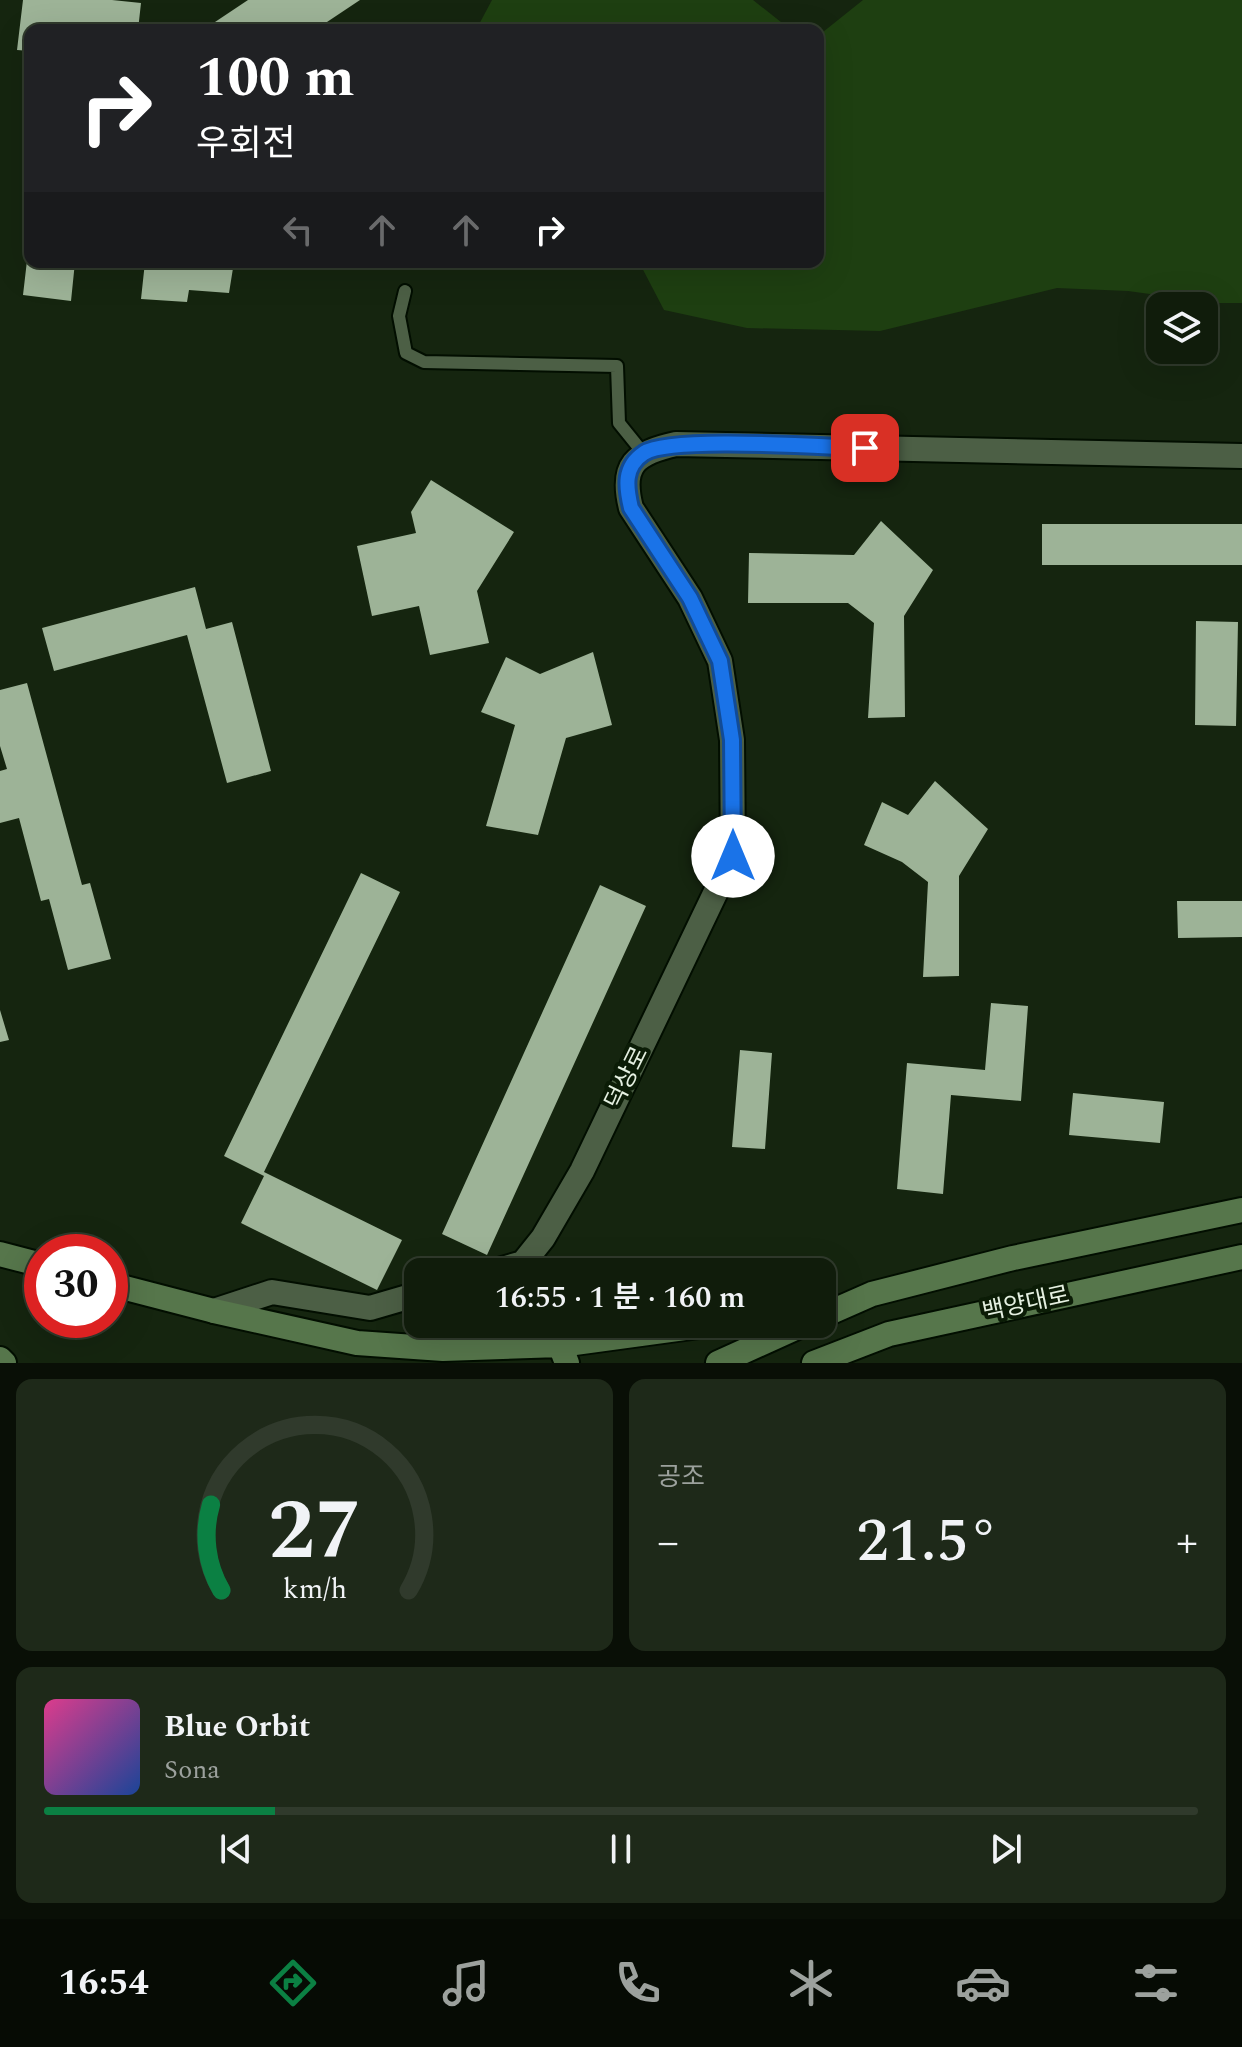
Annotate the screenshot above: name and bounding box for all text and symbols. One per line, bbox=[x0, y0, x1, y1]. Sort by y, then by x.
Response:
text: 100 m bbox=[196, 36, 355, 121]
icon: right bbox=[64, 56, 168, 160]
text: 우회전 bbox=[196, 117, 295, 172]
icon: left bbox=[276, 208, 320, 252]
icon: ahead bbox=[360, 208, 404, 252]
icon: ahead bbox=[444, 208, 488, 252]
icon: right bbox=[528, 208, 572, 252]
map controls bbox=[1146, 292, 1218, 364]
button: layers bbox=[1146, 292, 1218, 364]
pin bbox=[831, 414, 899, 482]
icon: arrive bbox=[843, 426, 887, 470]
position arrow bbox=[691, 814, 775, 898]
street label: 덕상로 bbox=[596, 1040, 658, 1116]
speed limit sign: 30 bbox=[24, 1234, 128, 1338]
text: 16:55 · 1 분 · 160 m bbox=[495, 1275, 745, 1321]
street label: 백양대로 bbox=[979, 1277, 1073, 1331]
text: 공조 bbox=[657, 1457, 705, 1497]
text: 27 bbox=[268, 1469, 361, 1596]
text: 21.5° bbox=[856, 1496, 999, 1588]
text: − bbox=[657, 1509, 679, 1576]
text: + bbox=[1176, 1509, 1198, 1576]
text: km/h bbox=[282, 1568, 347, 1611]
text: Blue Orbit bbox=[164, 1704, 310, 1750]
text: Sona bbox=[164, 1750, 220, 1790]
icon: previous bbox=[214, 1827, 258, 1871]
icon: pause bbox=[599, 1827, 643, 1871]
icon: next bbox=[984, 1827, 1028, 1871]
icon: directions bbox=[265, 1955, 321, 2011]
icon: music bbox=[438, 1955, 494, 2011]
icon: phone bbox=[610, 1955, 666, 2011]
icon: climate bbox=[783, 1955, 839, 2011]
icon: car bbox=[955, 1955, 1011, 2011]
icon: filters bbox=[1128, 1955, 1184, 2011]
text: 16:54 bbox=[58, 1956, 149, 2011]

